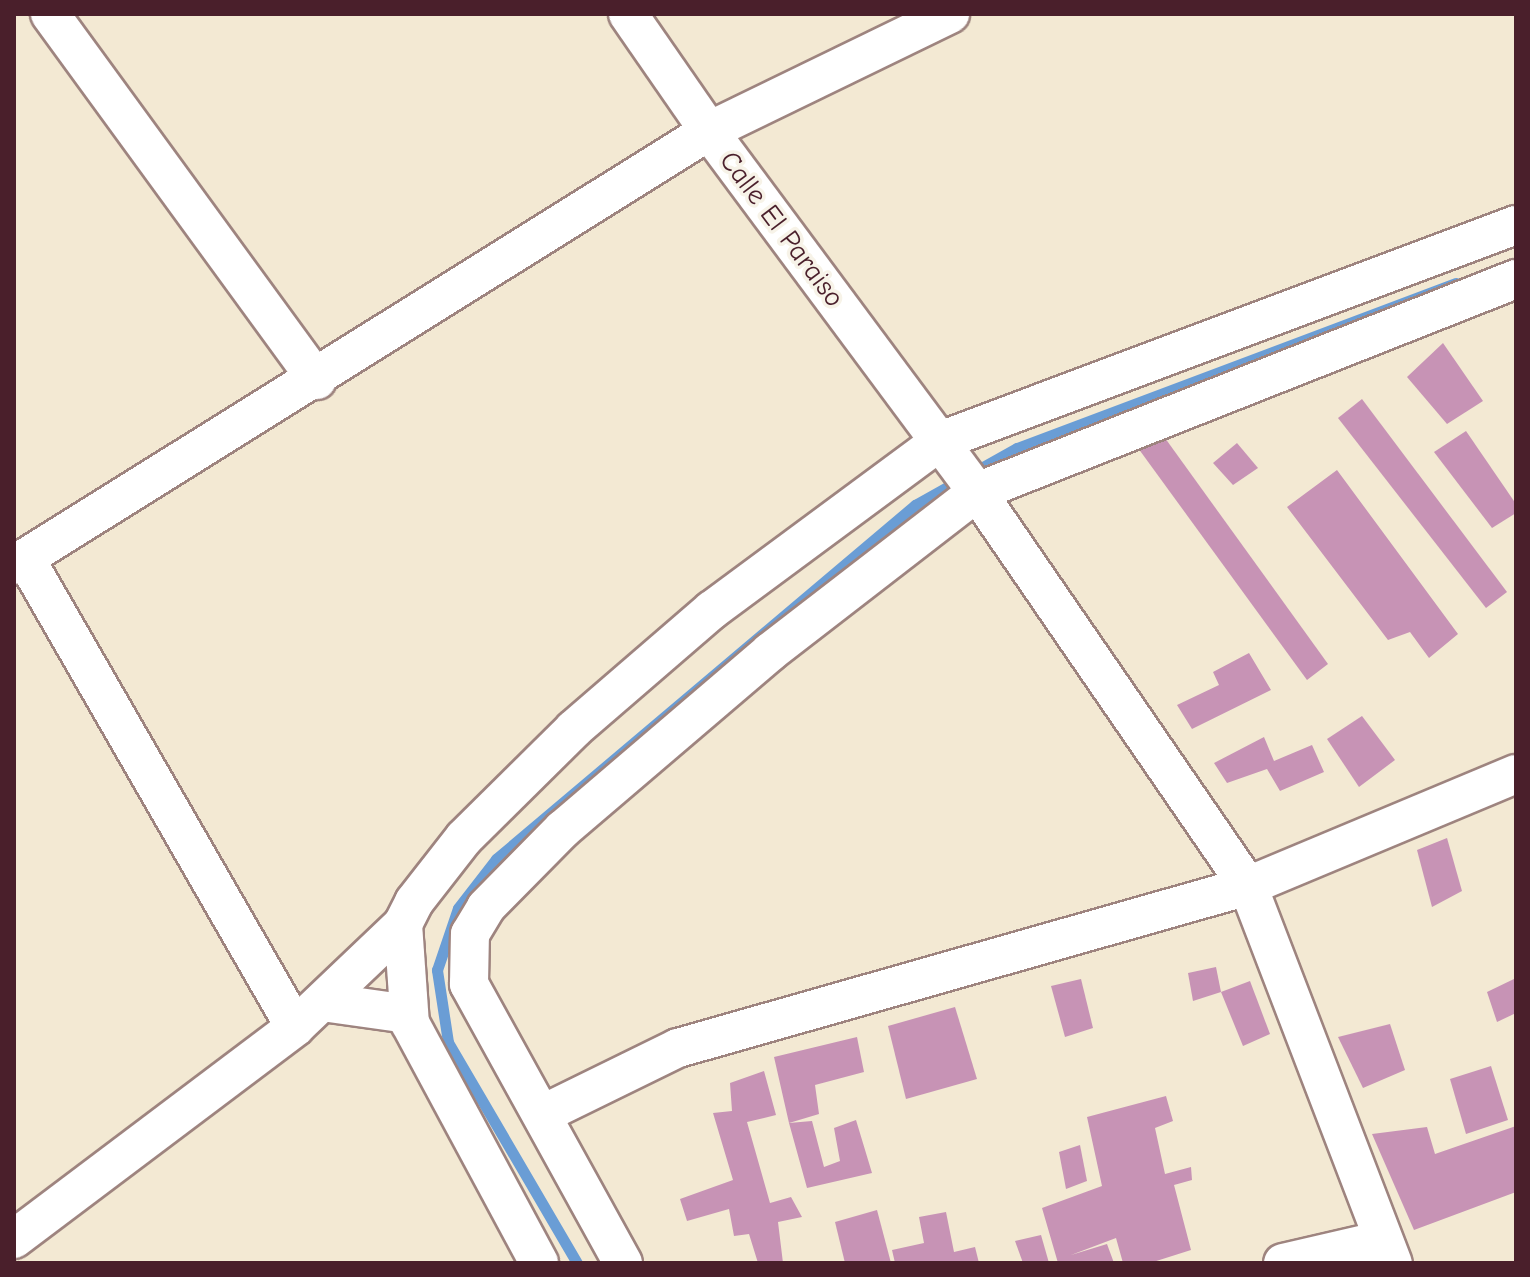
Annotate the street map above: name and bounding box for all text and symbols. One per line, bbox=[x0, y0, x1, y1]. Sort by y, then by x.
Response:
street label: Calle El Paraiso bbox=[713, 144, 851, 314]

